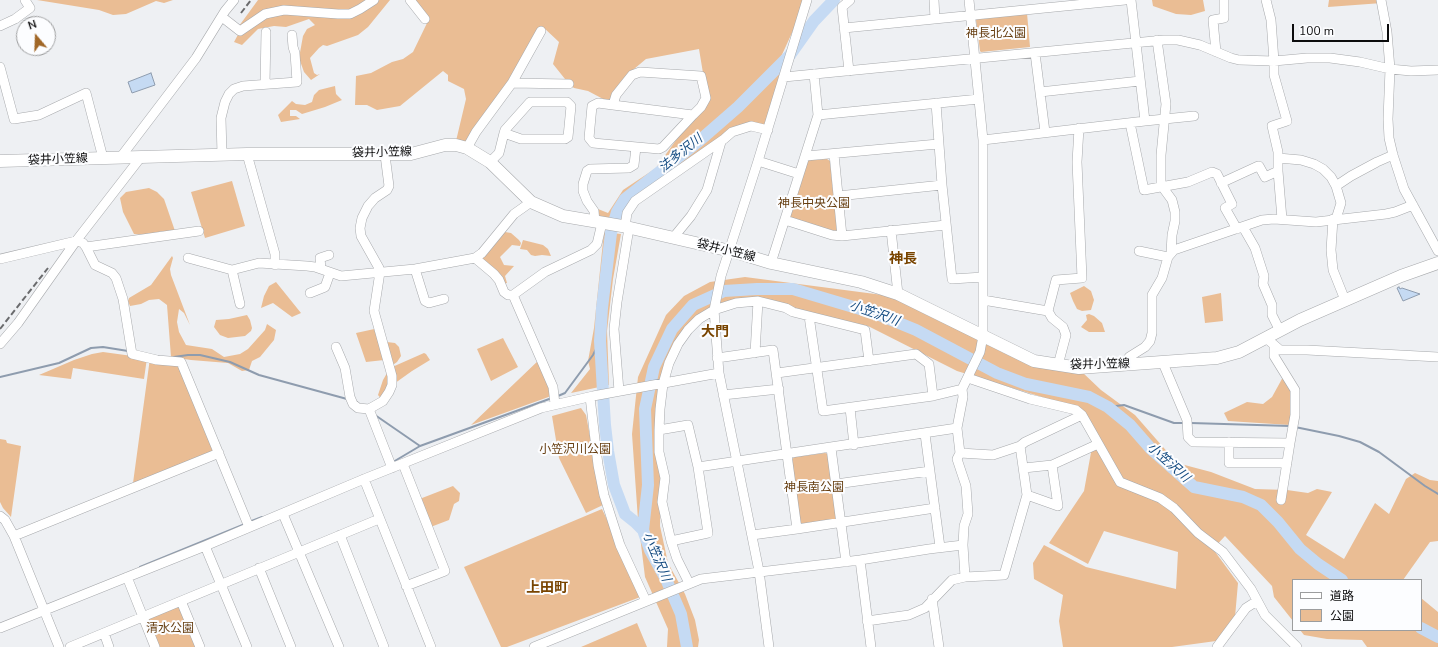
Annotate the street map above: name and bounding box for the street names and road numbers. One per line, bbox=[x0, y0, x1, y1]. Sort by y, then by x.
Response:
street label: 袋井小笠線 bbox=[352, 145, 412, 161]
street label: 袋井小笠線 bbox=[28, 152, 88, 168]
street label: 袋井小笠線 bbox=[695, 237, 757, 265]
street label: 袋井小笠線 bbox=[1070, 357, 1130, 373]

